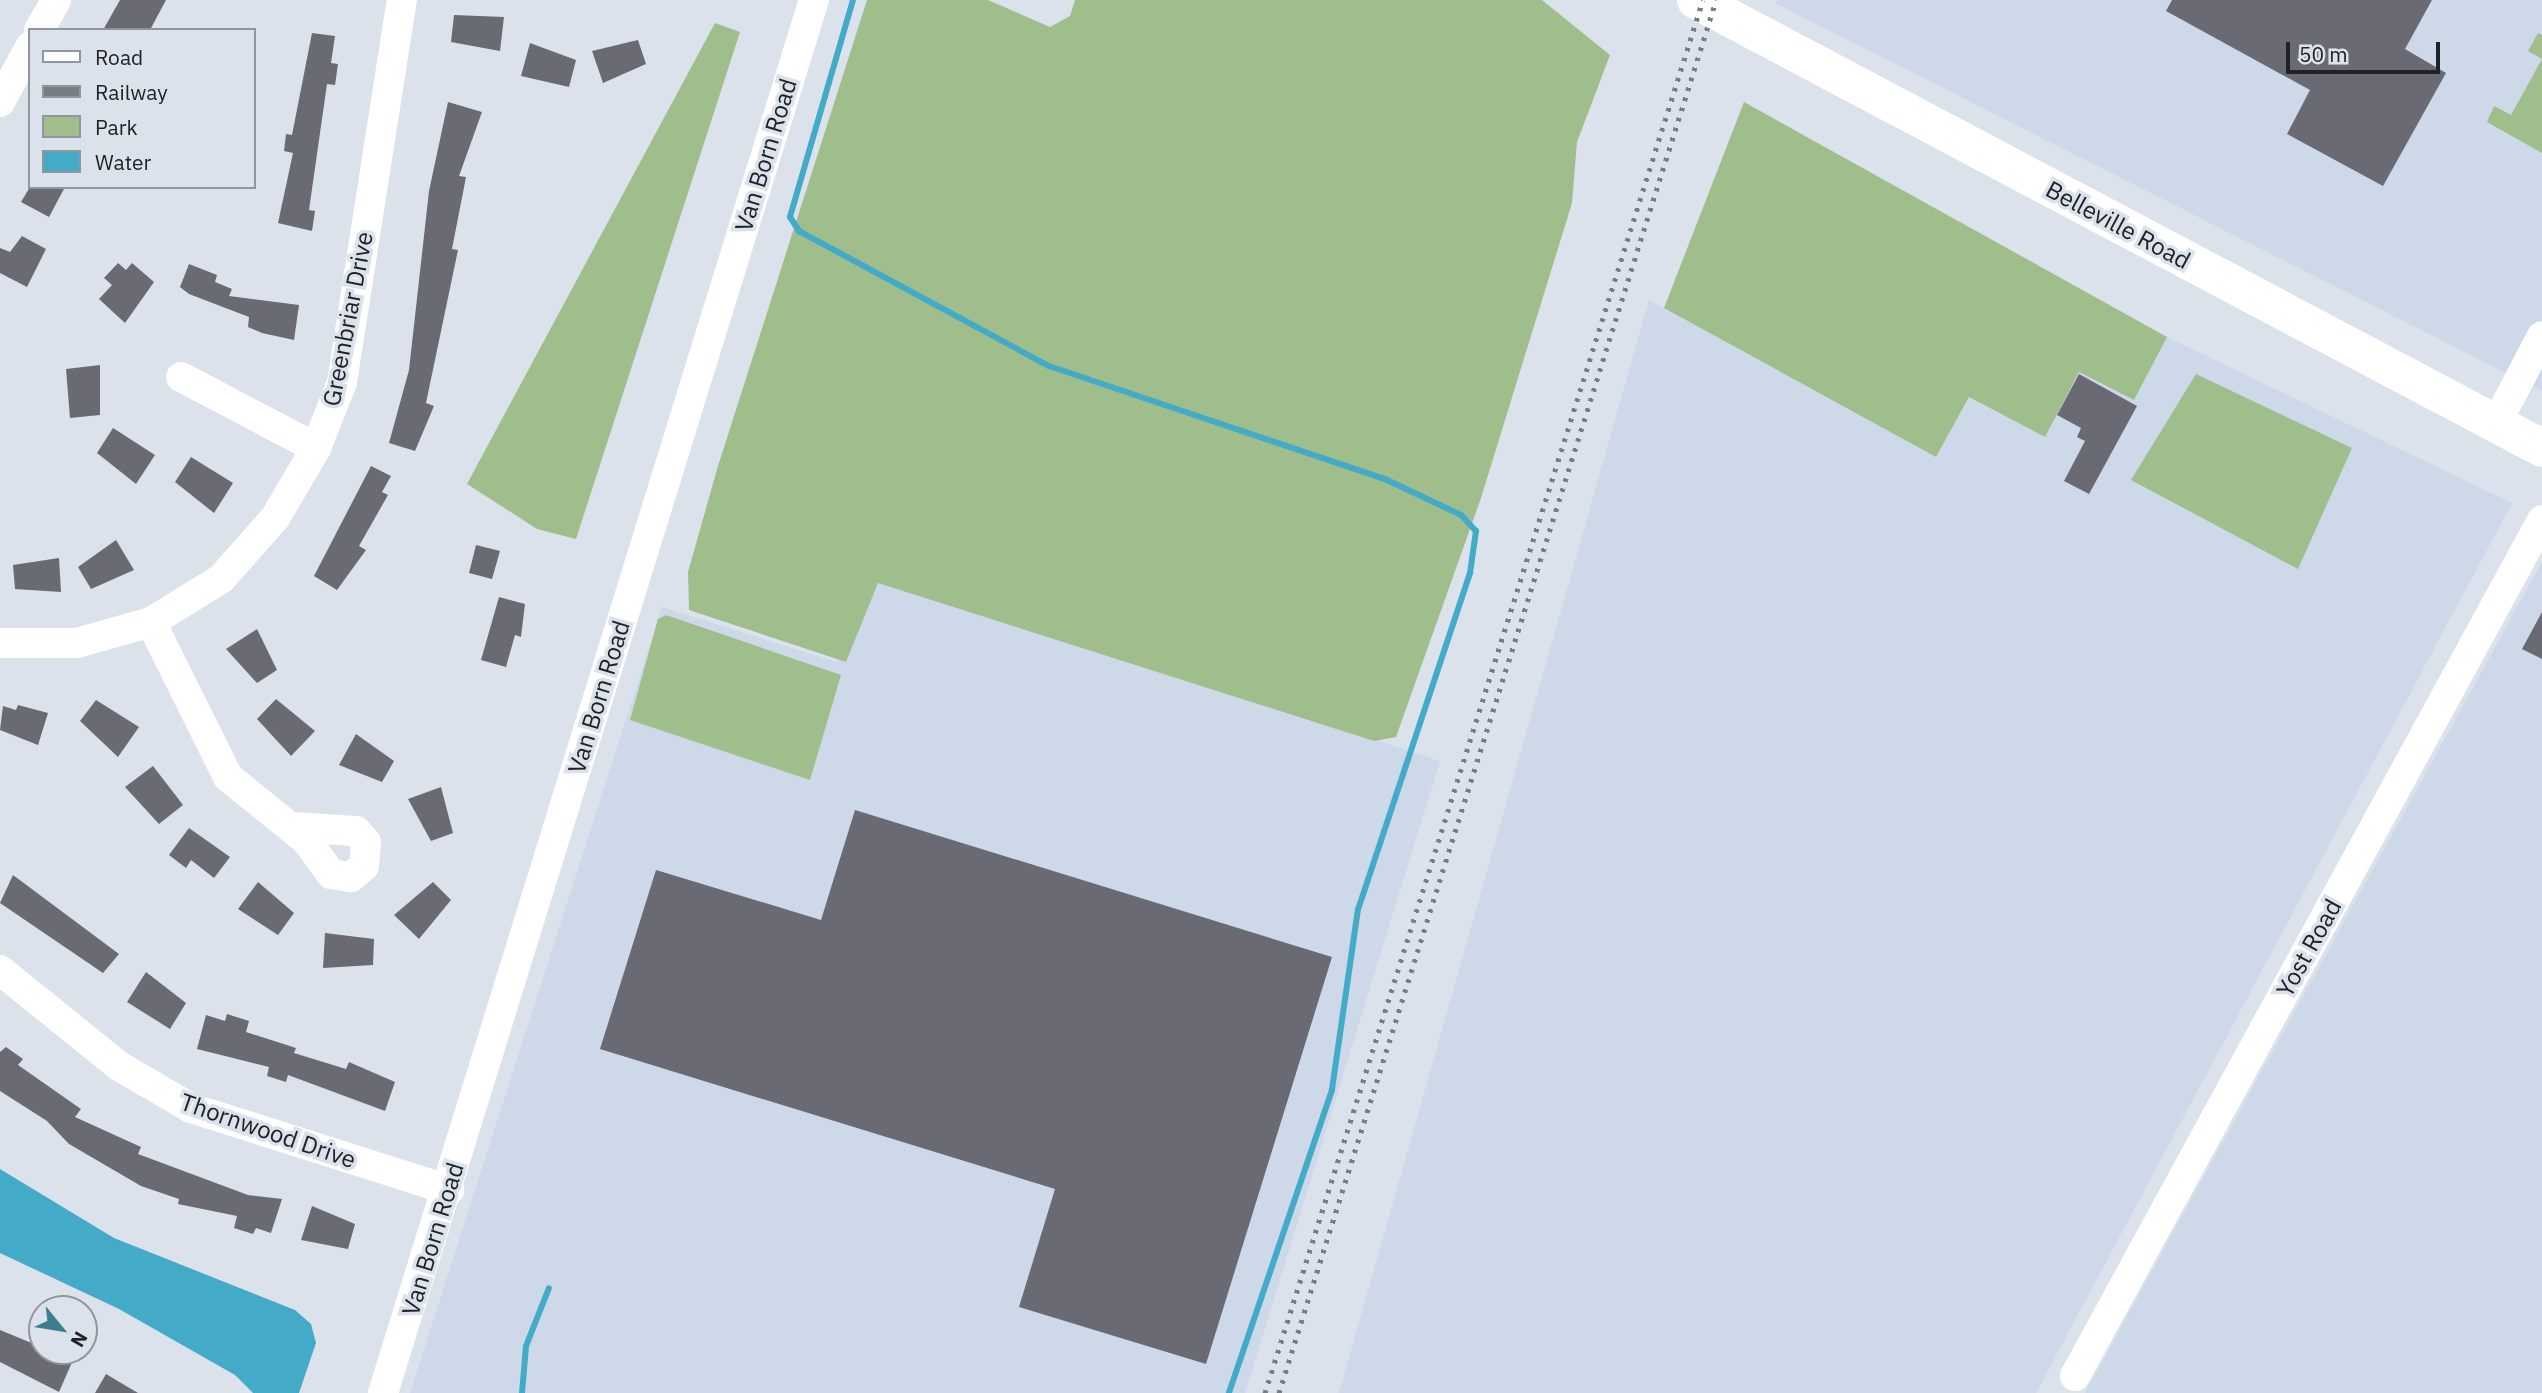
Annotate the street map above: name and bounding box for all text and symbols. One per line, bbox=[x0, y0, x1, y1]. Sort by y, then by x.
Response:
legend bbox=[28, 28, 256, 189]
scale bar bbox=[2290, 28, 2444, 72]
text: 50 m bbox=[2299, 40, 2348, 68]
text: Road bbox=[95, 43, 143, 71]
street label: Van Born Road bbox=[729, 75, 803, 235]
text: Railway bbox=[95, 78, 168, 106]
text: Park bbox=[95, 113, 138, 141]
text: Water bbox=[95, 148, 151, 176]
street label: Belleville Road bbox=[2041, 175, 2195, 275]
street label: Greenbriar Drive bbox=[317, 229, 379, 409]
street label: Van Born Road bbox=[562, 617, 636, 777]
street label: Yost Road bbox=[2270, 894, 2348, 1002]
street label: Thornwood Drive bbox=[177, 1087, 359, 1175]
street label: Van Born Road bbox=[396, 1159, 470, 1319]
north arrow bbox=[28, 1295, 98, 1365]
text: N bbox=[66, 1328, 93, 1351]

